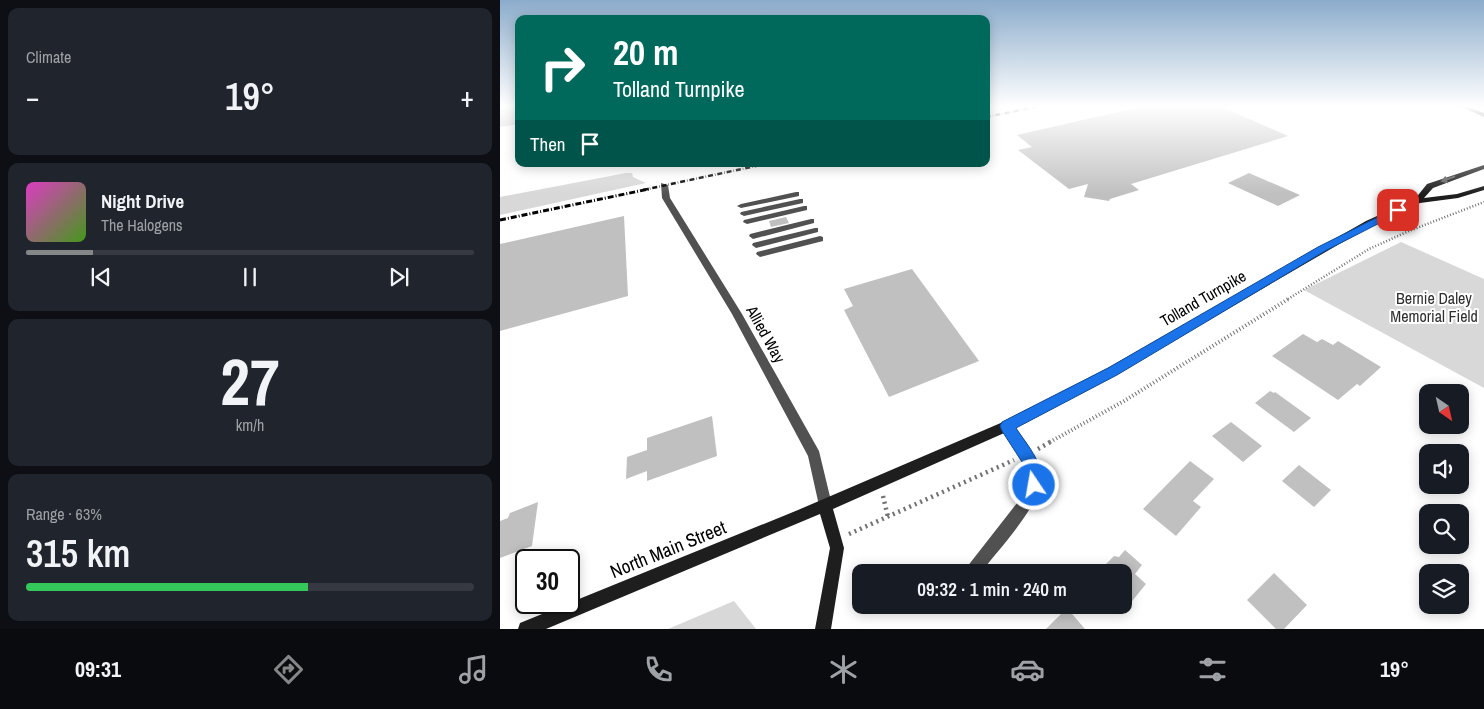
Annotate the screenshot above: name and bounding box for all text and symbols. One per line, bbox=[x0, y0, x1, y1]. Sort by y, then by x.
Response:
text: 20 m bbox=[613, 29, 678, 76]
icon: right bbox=[530, 35, 595, 100]
text: Climate bbox=[26, 46, 71, 68]
text: 19° bbox=[225, 71, 275, 122]
text: Tolland Turnpike bbox=[613, 74, 745, 104]
text: − bbox=[26, 78, 39, 116]
text: + bbox=[461, 78, 474, 116]
icon: arrive bbox=[576, 130, 604, 158]
text: Then bbox=[530, 131, 566, 157]
one-way arrow bbox=[1440, 176, 1455, 183]
text: Night Drive bbox=[101, 188, 184, 214]
pin bbox=[1377, 189, 1419, 231]
icon: arrive bbox=[1384, 196, 1412, 224]
text: The Halogens bbox=[101, 214, 183, 236]
icon: previous bbox=[87, 263, 115, 291]
icon: pause bbox=[236, 263, 264, 291]
icon: next bbox=[385, 263, 413, 291]
street label: Tolland Turnpike bbox=[1156, 265, 1250, 331]
park label: Bernie Daley Memorial Field bbox=[1390, 287, 1478, 327]
street label: Allied Way bbox=[741, 301, 791, 367]
text: 27 bbox=[220, 338, 280, 425]
north arrow bbox=[1419, 384, 1469, 434]
map controls bbox=[1419, 384, 1469, 614]
text: km/h bbox=[236, 414, 264, 436]
button: sound bbox=[1419, 444, 1469, 494]
position arrow bbox=[1007, 458, 1059, 510]
text: Range · 63% bbox=[26, 503, 102, 525]
button: search bbox=[1419, 504, 1469, 554]
street label: North Main Street bbox=[606, 514, 730, 584]
text: 315 km bbox=[26, 528, 130, 579]
speed limit sign: 30 bbox=[515, 549, 580, 614]
button: layers bbox=[1419, 564, 1469, 614]
text: 09:32 · 1 min · 240 m bbox=[917, 576, 1067, 602]
icon: directions bbox=[271, 652, 306, 687]
icon: music bbox=[456, 652, 491, 687]
icon: phone bbox=[641, 652, 676, 687]
icon: climate bbox=[826, 652, 861, 687]
icon: car bbox=[1010, 652, 1045, 687]
icon: filters bbox=[1195, 652, 1230, 687]
text: 09:31 bbox=[75, 654, 121, 684]
text: 19° bbox=[1380, 654, 1409, 684]

